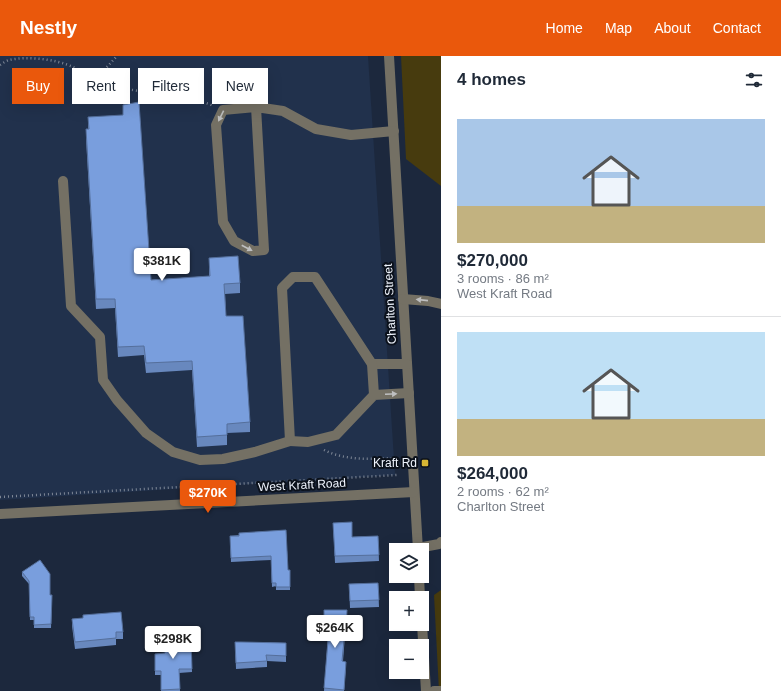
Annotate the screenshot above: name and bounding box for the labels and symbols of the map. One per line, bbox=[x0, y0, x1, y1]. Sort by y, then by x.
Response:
one-way arrow bbox=[218, 110, 224, 122]
one-way arrow bbox=[241, 244, 253, 251]
pin: $381K bbox=[134, 248, 190, 282]
street label: Charlton Street bbox=[381, 263, 399, 345]
one-way arrow bbox=[416, 297, 428, 304]
one-way arrow bbox=[385, 391, 398, 397]
place label: Kraft Rd bbox=[373, 456, 417, 470]
marker: Kraft Rd bbox=[420, 458, 430, 468]
street label: West Kraft Road bbox=[258, 476, 346, 494]
pin: $270K bbox=[180, 480, 236, 514]
pin: $264K bbox=[307, 615, 363, 649]
pin: $298K bbox=[145, 626, 201, 660]

